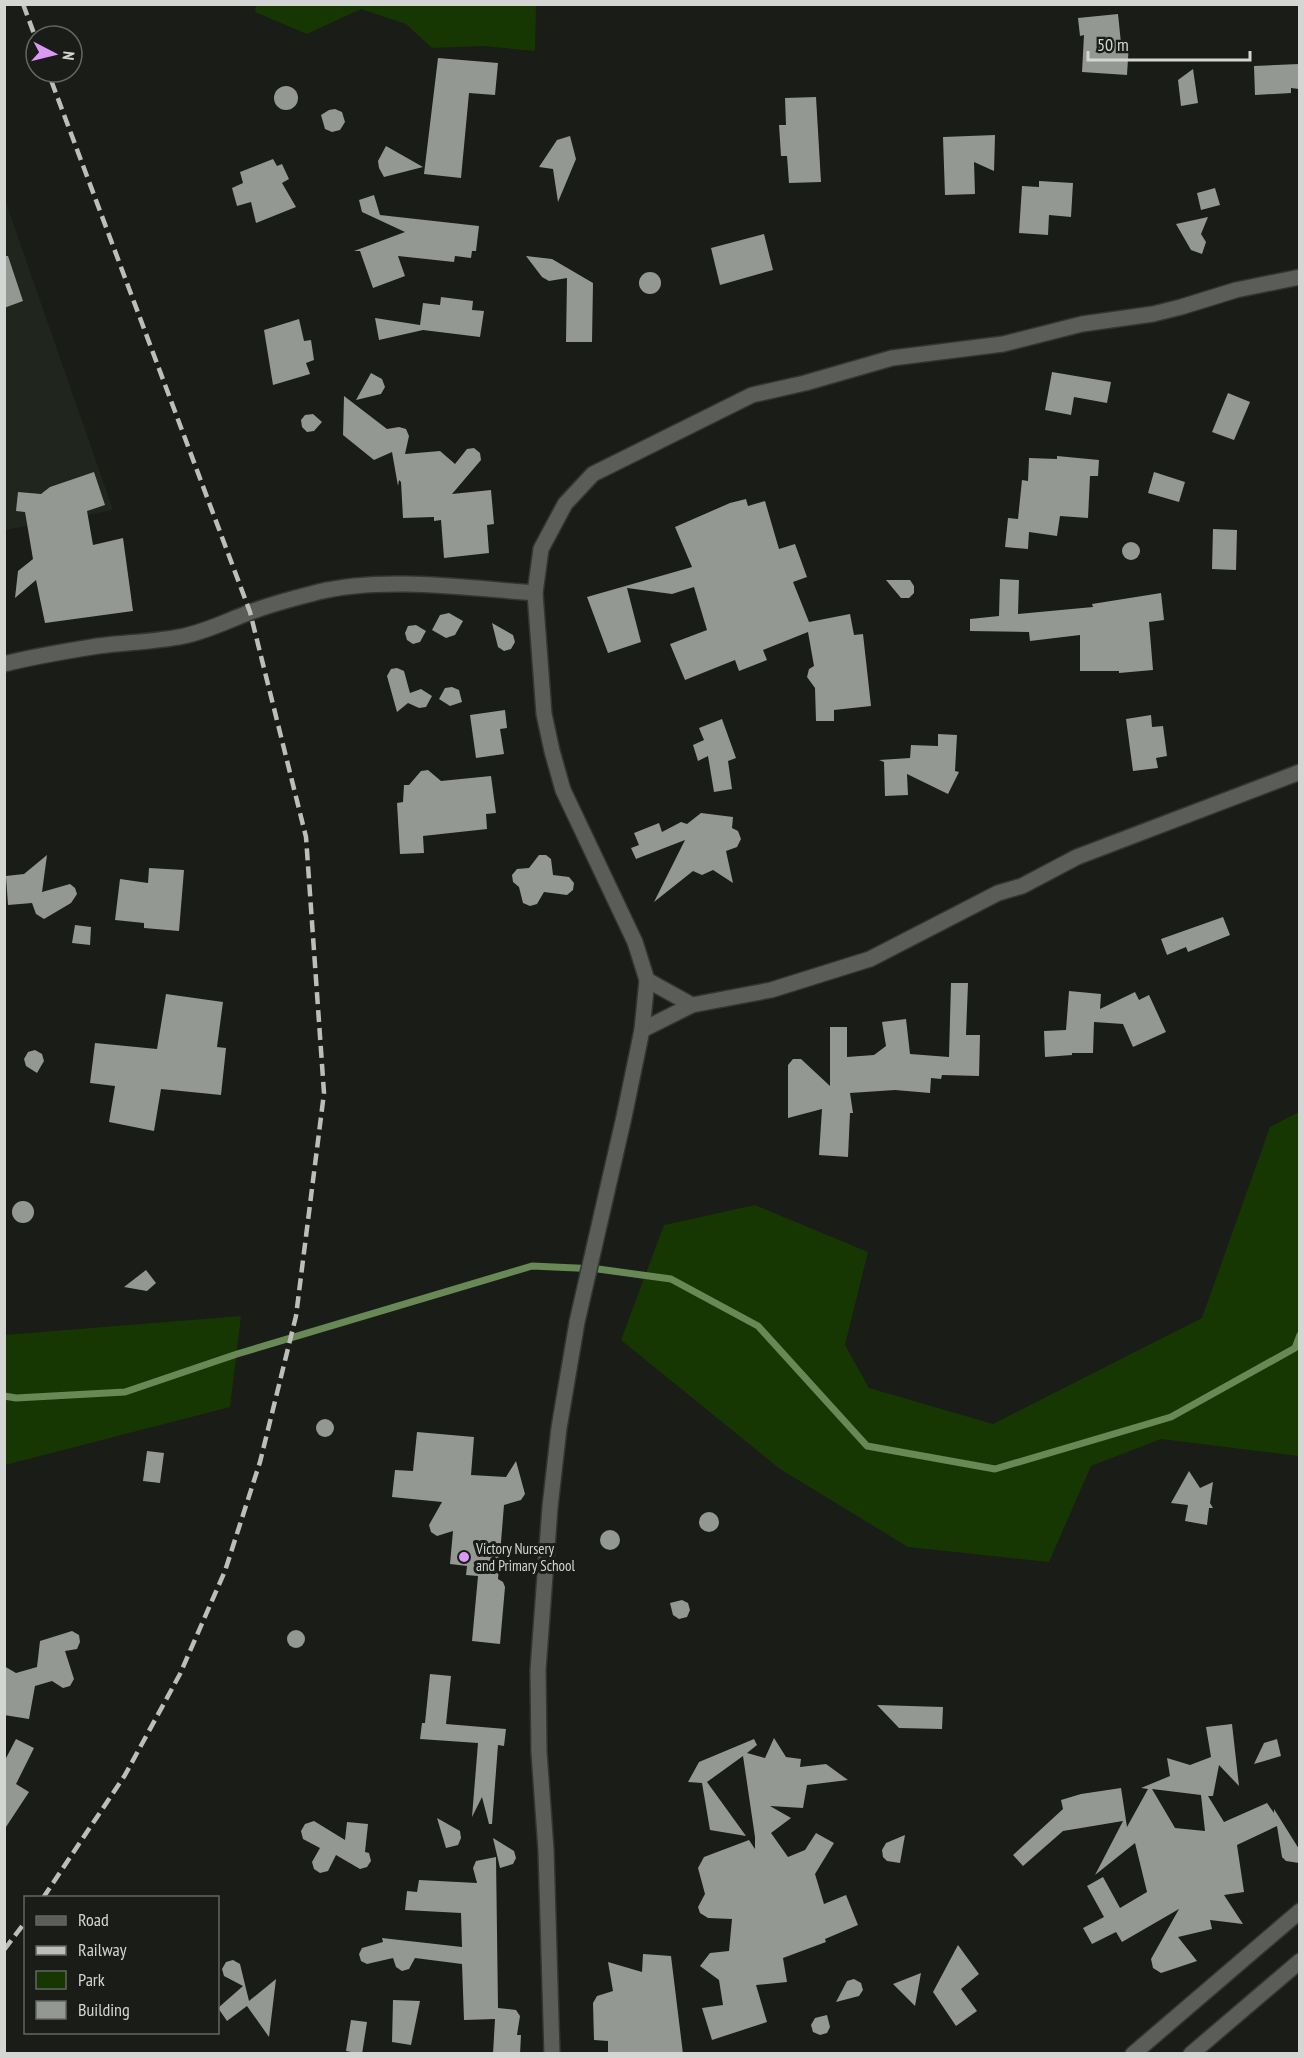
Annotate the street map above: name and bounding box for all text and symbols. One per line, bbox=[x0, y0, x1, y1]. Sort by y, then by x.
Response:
north arrow bbox=[24, 24, 84, 84]
scale bar bbox=[1088, 24, 1250, 62]
text: 50 m bbox=[1097, 33, 1129, 56]
text: N bbox=[58, 50, 79, 61]
place label: Victory Nursery and Primary School bbox=[475, 1539, 576, 1575]
marker: Victory Nursery and Primary School bbox=[457, 1550, 471, 1564]
legend bbox=[24, 1896, 219, 2034]
text: Road bbox=[78, 1908, 109, 1931]
text: Railway bbox=[78, 1938, 127, 1961]
text: Park bbox=[78, 1968, 105, 1991]
text: Building bbox=[78, 1998, 130, 2021]

